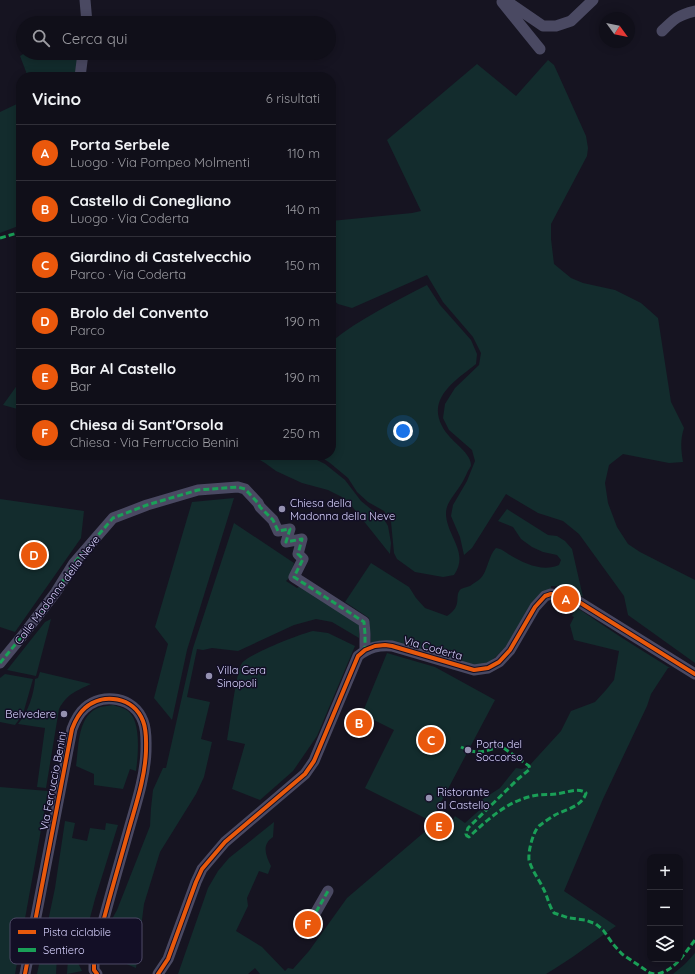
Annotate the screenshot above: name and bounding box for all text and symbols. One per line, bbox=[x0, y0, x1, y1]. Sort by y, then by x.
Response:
north arrow bbox=[599, 12, 635, 48]
search box bbox=[16, 16, 336, 60]
icon: search bbox=[30, 27, 52, 49]
text: Cerca qui bbox=[62, 29, 128, 48]
text: Vicino bbox=[32, 88, 81, 109]
text: 6 risultati bbox=[266, 90, 320, 106]
text: Porta Serbele bbox=[70, 135, 170, 154]
text: A bbox=[41, 145, 49, 161]
text: 110 m bbox=[287, 145, 320, 161]
text: Luogo · Via Pompeo Molmenti bbox=[70, 154, 250, 170]
text: Castello di Conegliano bbox=[70, 191, 231, 210]
text: B bbox=[41, 201, 49, 217]
text: 140 m bbox=[285, 201, 320, 217]
text: Luogo · Via Coderta bbox=[70, 210, 189, 226]
text: Giardino di Castelvecchio bbox=[70, 247, 251, 266]
text: C bbox=[41, 257, 49, 273]
text: 150 m bbox=[285, 257, 320, 273]
text: Parco · Via Coderta bbox=[70, 266, 186, 282]
text: Brolo del Convento bbox=[70, 303, 209, 322]
text: D bbox=[40, 313, 50, 329]
text: 190 m bbox=[285, 313, 320, 329]
text: Parco bbox=[70, 322, 105, 338]
text: Bar Al Castello bbox=[70, 359, 176, 378]
text: E bbox=[41, 369, 49, 385]
text: 190 m bbox=[285, 369, 320, 385]
text: Bar bbox=[70, 378, 91, 394]
text: Chiesa di Sant'Orsola bbox=[70, 415, 223, 434]
your location bbox=[393, 421, 413, 441]
text: F bbox=[41, 425, 49, 441]
text: 250 m bbox=[283, 425, 320, 441]
text: Chiesa · Via Ferruccio Benini bbox=[70, 434, 239, 450]
place label: Chiesa della Madonna della Neve bbox=[290, 496, 395, 523]
marker: Chiesa della Madonna della Neve bbox=[277, 504, 287, 514]
street label: Calle Madonna della Neve bbox=[11, 533, 103, 647]
pin: D bbox=[21, 540, 47, 570]
pin: A bbox=[553, 584, 579, 614]
street label: Via Coderta bbox=[402, 633, 464, 663]
place label: Villa Gera Sinopoli bbox=[217, 663, 266, 690]
marker: Villa Gera Sinopoli bbox=[204, 671, 214, 681]
place label: Belvedere bbox=[5, 707, 56, 721]
pin: B bbox=[346, 708, 372, 738]
marker: Belvedere bbox=[59, 709, 69, 719]
pin: C bbox=[418, 725, 444, 755]
street label: Via Ferruccio Benini bbox=[37, 730, 69, 832]
place label: Porta del Soccorso bbox=[476, 737, 523, 764]
marker: Porta del Soccorso bbox=[463, 745, 473, 755]
place label: Ristorante al Castello bbox=[437, 785, 490, 812]
marker: Ristorante al Castello bbox=[424, 793, 434, 803]
pin: E bbox=[426, 811, 452, 841]
map controls bbox=[647, 854, 683, 962]
button: + bbox=[647, 854, 683, 890]
button: − bbox=[647, 890, 683, 926]
pin: F bbox=[295, 909, 321, 939]
legend bbox=[10, 918, 142, 964]
text: Pista ciclabile bbox=[43, 925, 111, 939]
button: layers bbox=[647, 926, 683, 962]
text: Sentiero bbox=[43, 943, 85, 957]

